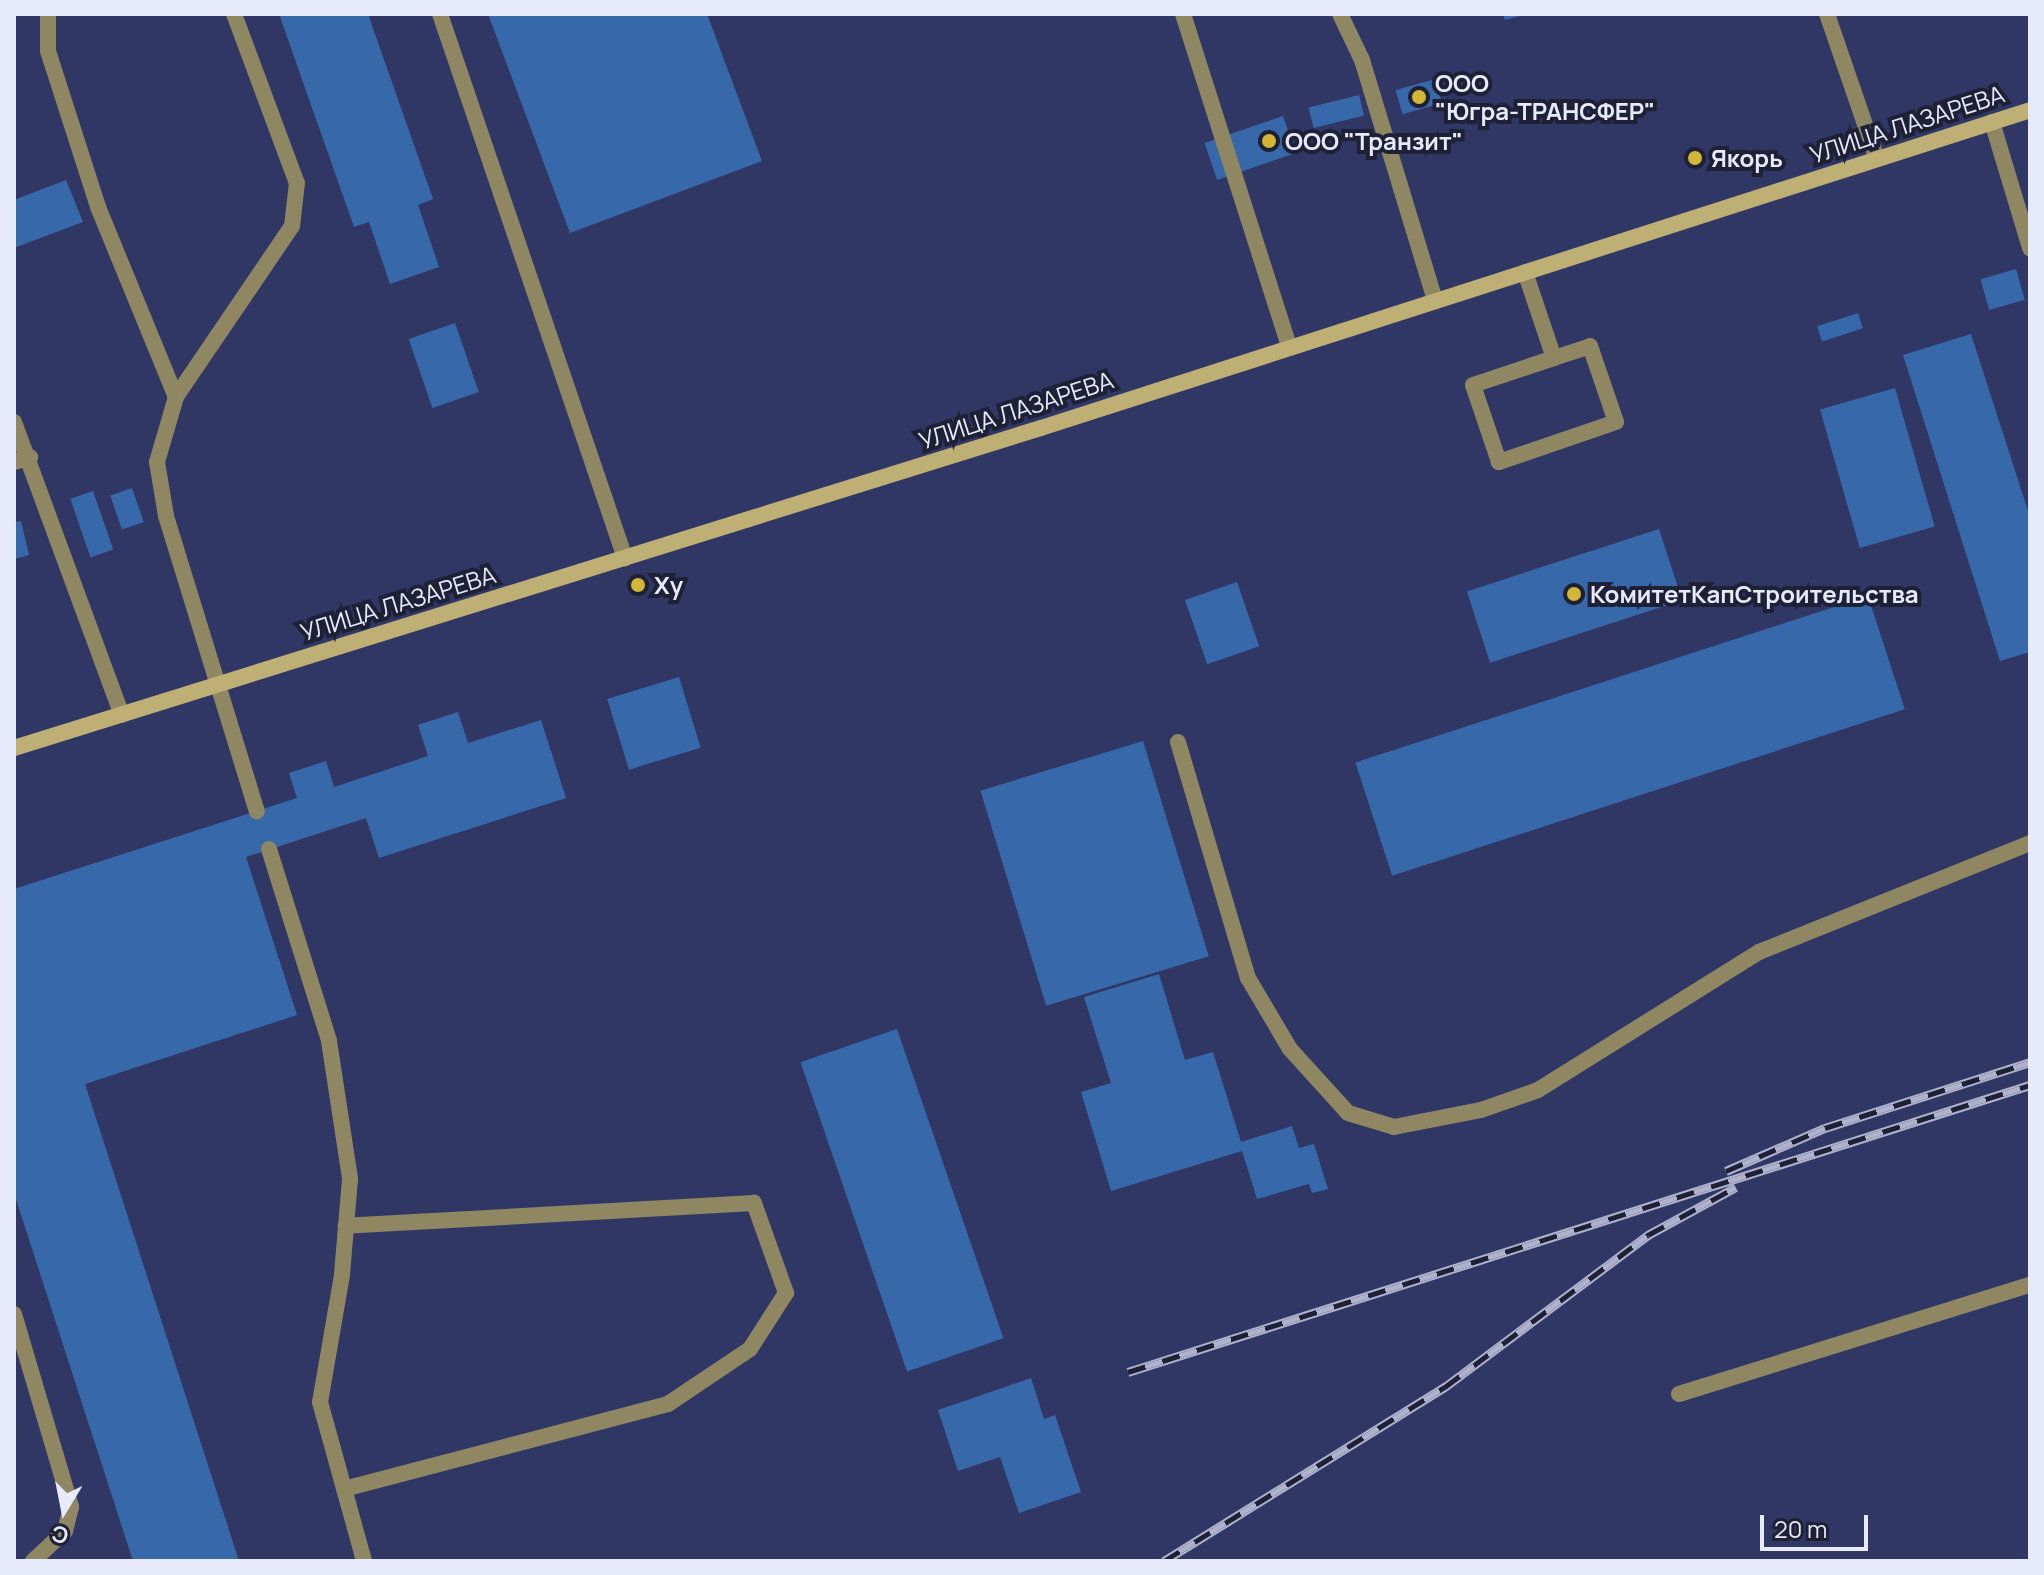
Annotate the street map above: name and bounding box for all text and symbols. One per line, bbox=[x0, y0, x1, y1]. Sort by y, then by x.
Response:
place label: ООО "Югра-ТРАНСФЕР" bbox=[1435, 69, 1655, 125]
street label: УЛИЦА ЛАЗАРЕВА bbox=[1806, 79, 2008, 169]
marker: ООО "Югра-ТРАНСФЕР" bbox=[1410, 88, 1428, 106]
place label: ООО "Транзит" bbox=[1285, 127, 1463, 155]
marker: ООО "Транзит" bbox=[1260, 132, 1278, 150]
place label: Якорь bbox=[1711, 144, 1783, 172]
marker: Якорь bbox=[1686, 149, 1704, 167]
street label: УЛИЦА ЛАЗАРЕВА bbox=[915, 365, 1117, 455]
street label: УЛИЦА ЛАЗАРЕВА bbox=[297, 560, 499, 646]
place label: Xy bbox=[654, 571, 683, 599]
marker: Xy bbox=[629, 576, 647, 594]
place label: КомитетКапСтроительства bbox=[1590, 580, 1919, 608]
marker: КомитетКапСтроительства bbox=[1565, 585, 1583, 603]
north arrow bbox=[24, 1471, 104, 1551]
scale bar bbox=[1764, 1499, 1872, 1549]
text: 20 m bbox=[1774, 1512, 1827, 1545]
text: С bbox=[49, 1518, 70, 1551]

